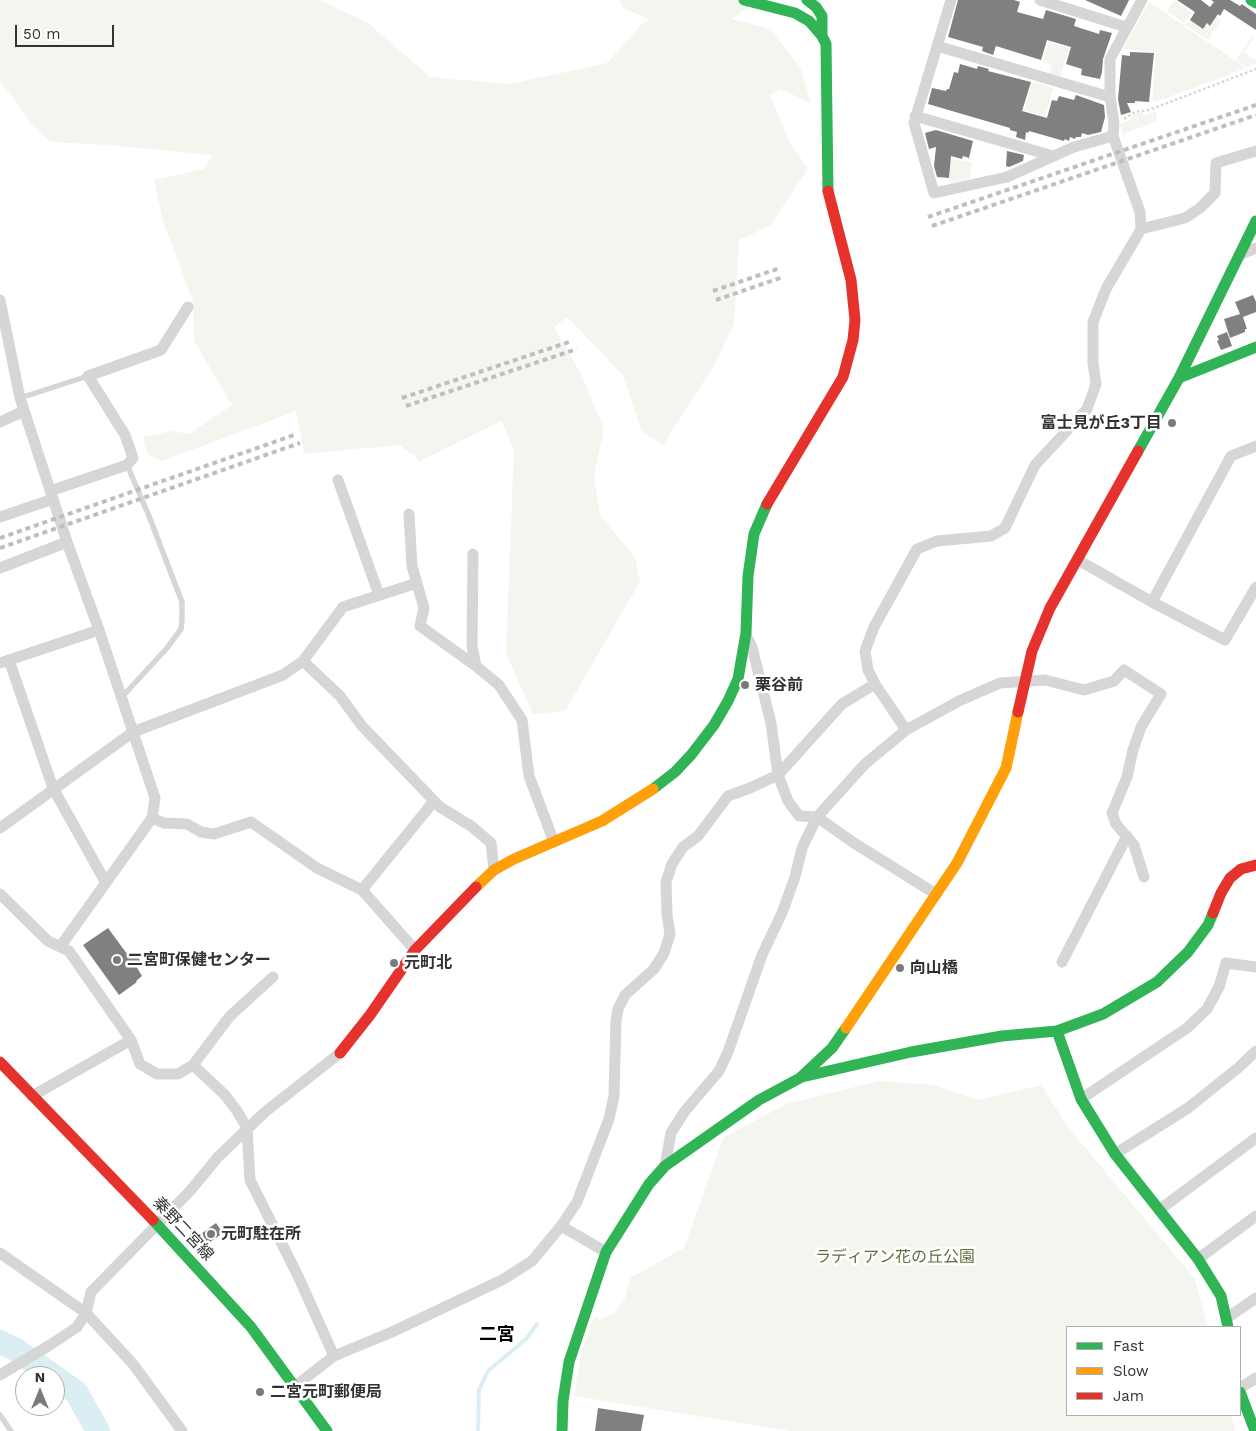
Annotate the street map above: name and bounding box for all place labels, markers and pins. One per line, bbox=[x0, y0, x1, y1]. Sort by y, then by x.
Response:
place label: 富士見が丘3丁目 bbox=[1041, 413, 1162, 433]
marker: 富士見が丘3丁目 bbox=[1166, 417, 1178, 429]
place label: 栗谷前 bbox=[755, 675, 803, 695]
marker: 栗谷前 bbox=[739, 679, 751, 691]
place label: 二宮町保健センター bbox=[127, 950, 271, 970]
place label: 元町北 bbox=[404, 953, 452, 973]
marker: 二宮町保健センター bbox=[111, 954, 123, 966]
marker: 元町北 bbox=[388, 957, 400, 969]
place label: 向山橋 bbox=[910, 958, 958, 978]
marker: 向山橋 bbox=[894, 962, 906, 974]
place label: 元町駐在所 bbox=[221, 1224, 301, 1244]
marker: 元町駐在所 bbox=[205, 1228, 217, 1240]
place label: 二宮元町郵便局 bbox=[270, 1382, 382, 1402]
marker: 二宮元町郵便局 bbox=[254, 1386, 266, 1398]

